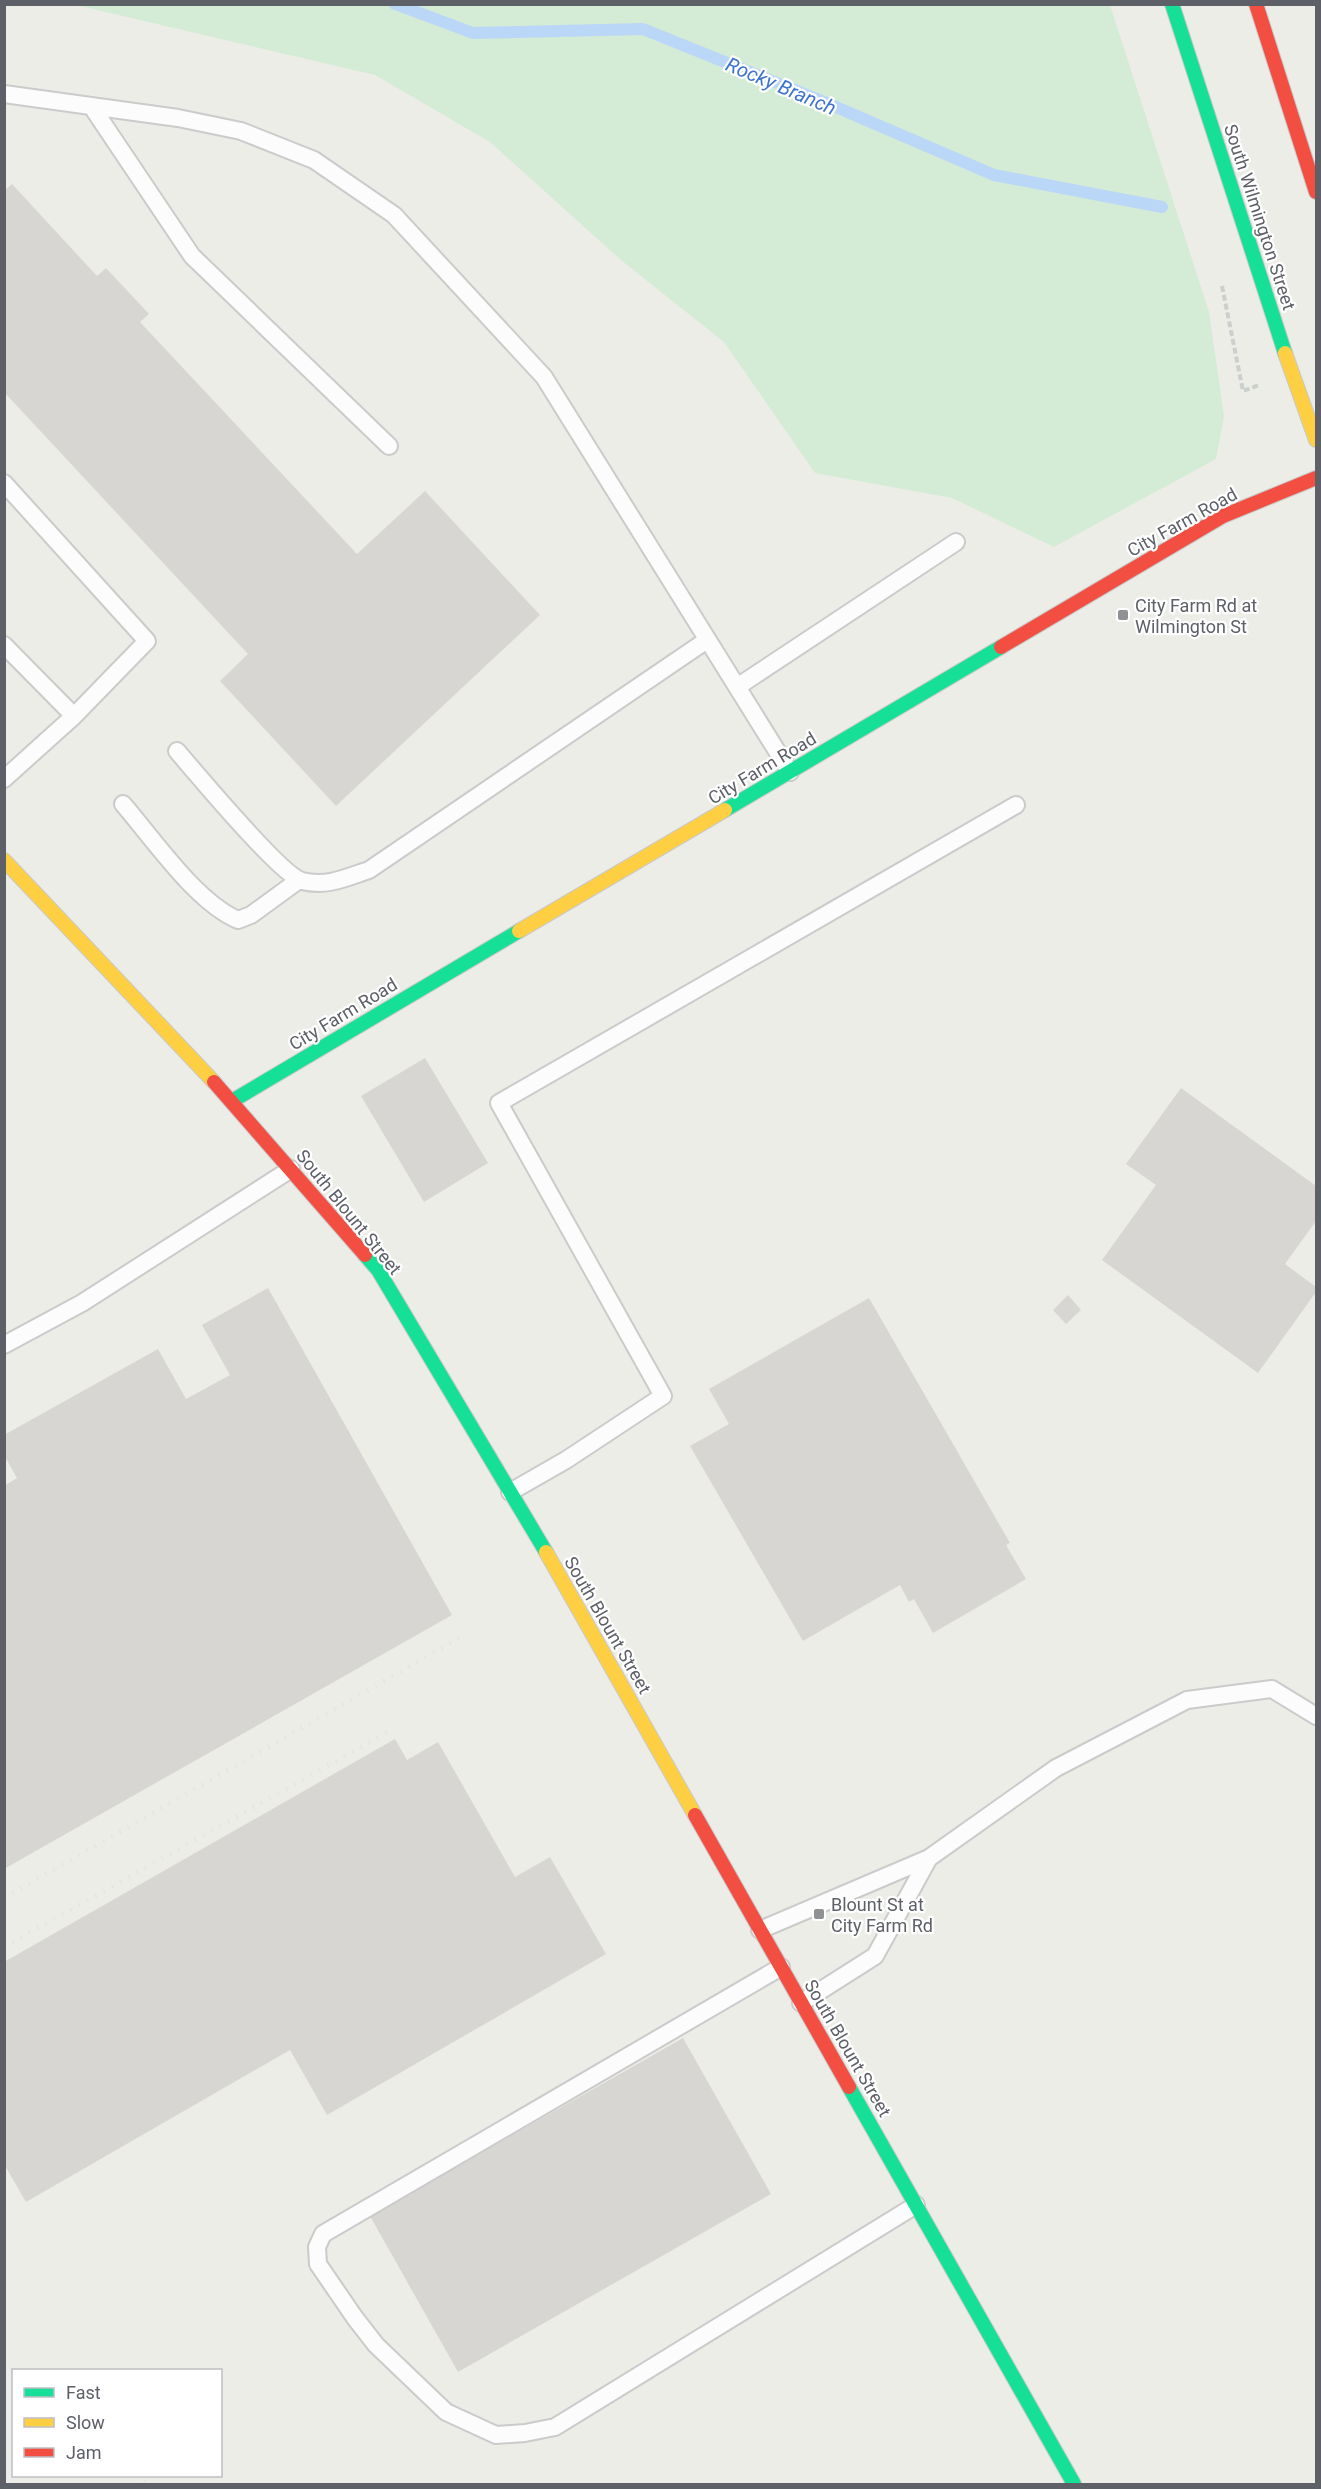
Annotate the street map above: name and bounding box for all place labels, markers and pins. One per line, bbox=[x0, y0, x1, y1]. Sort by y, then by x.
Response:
place label: City Farm Rd at Wilmington St bbox=[1135, 595, 1257, 637]
marker: City Farm Rd at Wilmington St bbox=[1116, 608, 1130, 622]
place label: Blount St at City Farm Rd bbox=[831, 1894, 933, 1936]
marker: Blount St at City Farm Rd bbox=[812, 1907, 826, 1921]

